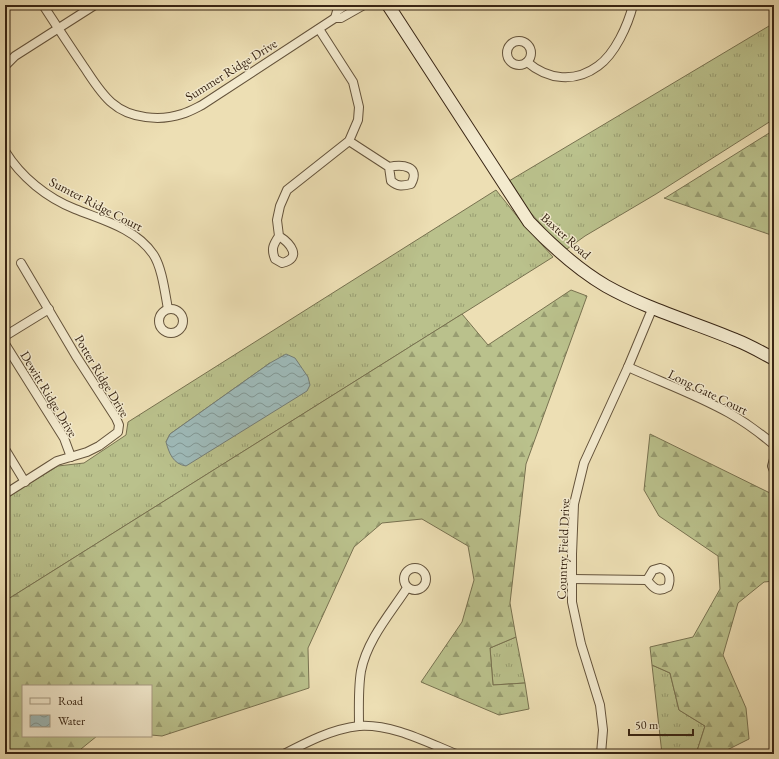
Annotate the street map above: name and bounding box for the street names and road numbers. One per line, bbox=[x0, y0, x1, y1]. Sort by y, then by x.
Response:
street label: Summer Ridge Drive bbox=[182, 35, 280, 105]
street label: Sumter Ridge Court bbox=[47, 173, 145, 235]
street label: Baxter Road bbox=[537, 209, 595, 263]
street label: Potter Ridge Drive bbox=[71, 332, 133, 420]
street label: Dewitt Ridge Drive bbox=[17, 348, 81, 440]
street label: Long Gate Court bbox=[665, 365, 751, 419]
street label: Country Field Drive bbox=[553, 498, 573, 600]

